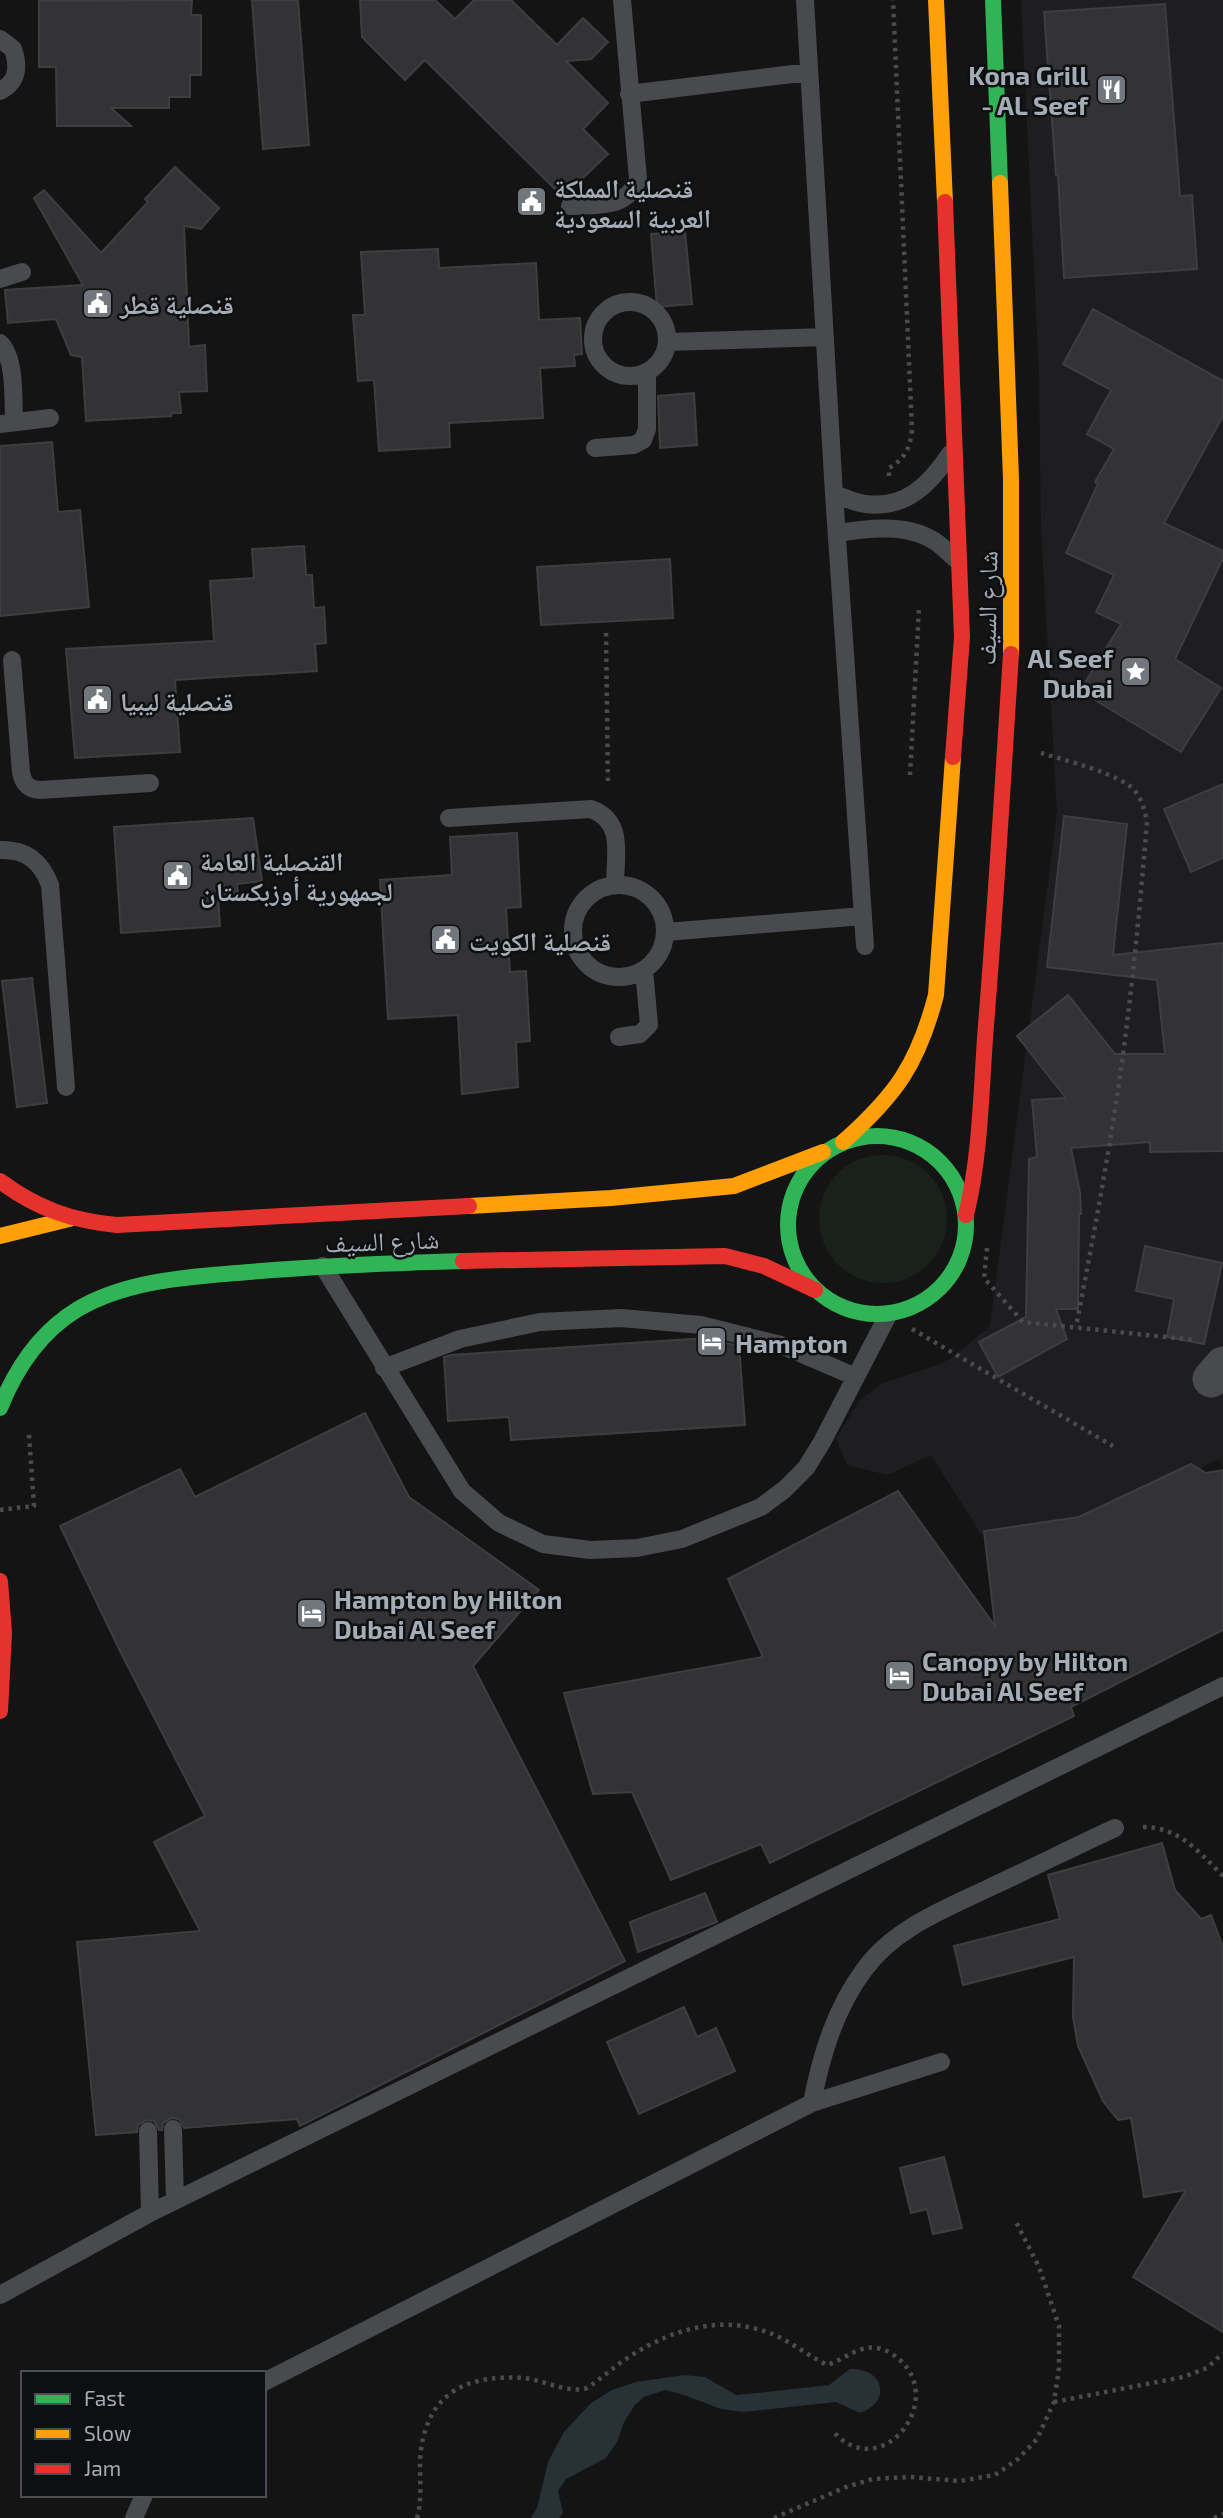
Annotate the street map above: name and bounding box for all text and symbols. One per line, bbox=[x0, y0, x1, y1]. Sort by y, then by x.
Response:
place label: Kona Grill - AL Seef bbox=[968, 59, 1089, 120]
restaurant icon: Kona Grill - AL Seef bbox=[1094, 72, 1128, 106]
place label: قنصلية المملكة العربية السعودية bbox=[554, 172, 711, 233]
public building icon: قنصلية المملكة العربية السعودية bbox=[514, 185, 548, 219]
public building icon: قنصلية قطر bbox=[80, 286, 114, 320]
place label: قنصلية قطر bbox=[119, 288, 234, 319]
street label: شارع السيف bbox=[970, 550, 1004, 666]
place label: Al Seef Dubai bbox=[1027, 642, 1114, 703]
place icon: Al Seef Dubai bbox=[1119, 655, 1153, 689]
public building icon: قنصلية ليبيا bbox=[80, 683, 114, 717]
place label: قنصلية ليبيا bbox=[120, 685, 234, 716]
place label: القنصلية العامة لجمهورية أوزبكستان bbox=[200, 845, 393, 908]
public building icon: القنصلية العامة لجمهورية أوزبكستان bbox=[160, 858, 194, 892]
public building icon: قنصلية الكويت bbox=[429, 923, 463, 957]
place label: قنصلية الكويت bbox=[469, 925, 611, 956]
street label: شارع السيف bbox=[324, 1223, 440, 1259]
hotel icon: Hampton bbox=[695, 1325, 729, 1359]
place label: Hampton bbox=[735, 1327, 848, 1358]
place label: Hampton by Hilton Dubai Al Seef bbox=[334, 1583, 563, 1644]
hotel icon: Hampton by Hilton Dubai Al Seef bbox=[294, 1596, 328, 1630]
place label: Canopy by Hilton Dubai Al Seef bbox=[922, 1645, 1128, 1706]
hotel icon: Canopy by Hilton Dubai Al Seef bbox=[882, 1658, 916, 1692]
legend bbox=[21, 2371, 266, 2497]
text: Fast bbox=[84, 2385, 125, 2410]
text: Slow bbox=[84, 2420, 131, 2445]
text: Jam bbox=[84, 2455, 121, 2480]

